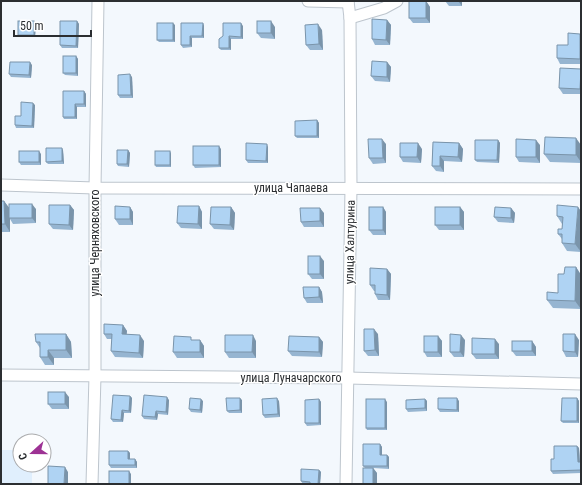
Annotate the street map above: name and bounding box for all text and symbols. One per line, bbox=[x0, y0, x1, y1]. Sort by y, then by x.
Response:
scale bar bbox=[14, 12, 91, 38]
text: 50 m bbox=[20, 19, 44, 33]
street label: улица Чапаева bbox=[254, 181, 328, 195]
street label: улица Черняховского bbox=[88, 189, 102, 297]
street label: улица Халтурина bbox=[342, 199, 358, 284]
street label: улица Луначарского bbox=[240, 371, 342, 385]
north arrow bbox=[12, 433, 52, 473]
text: С bbox=[16, 451, 30, 462]

